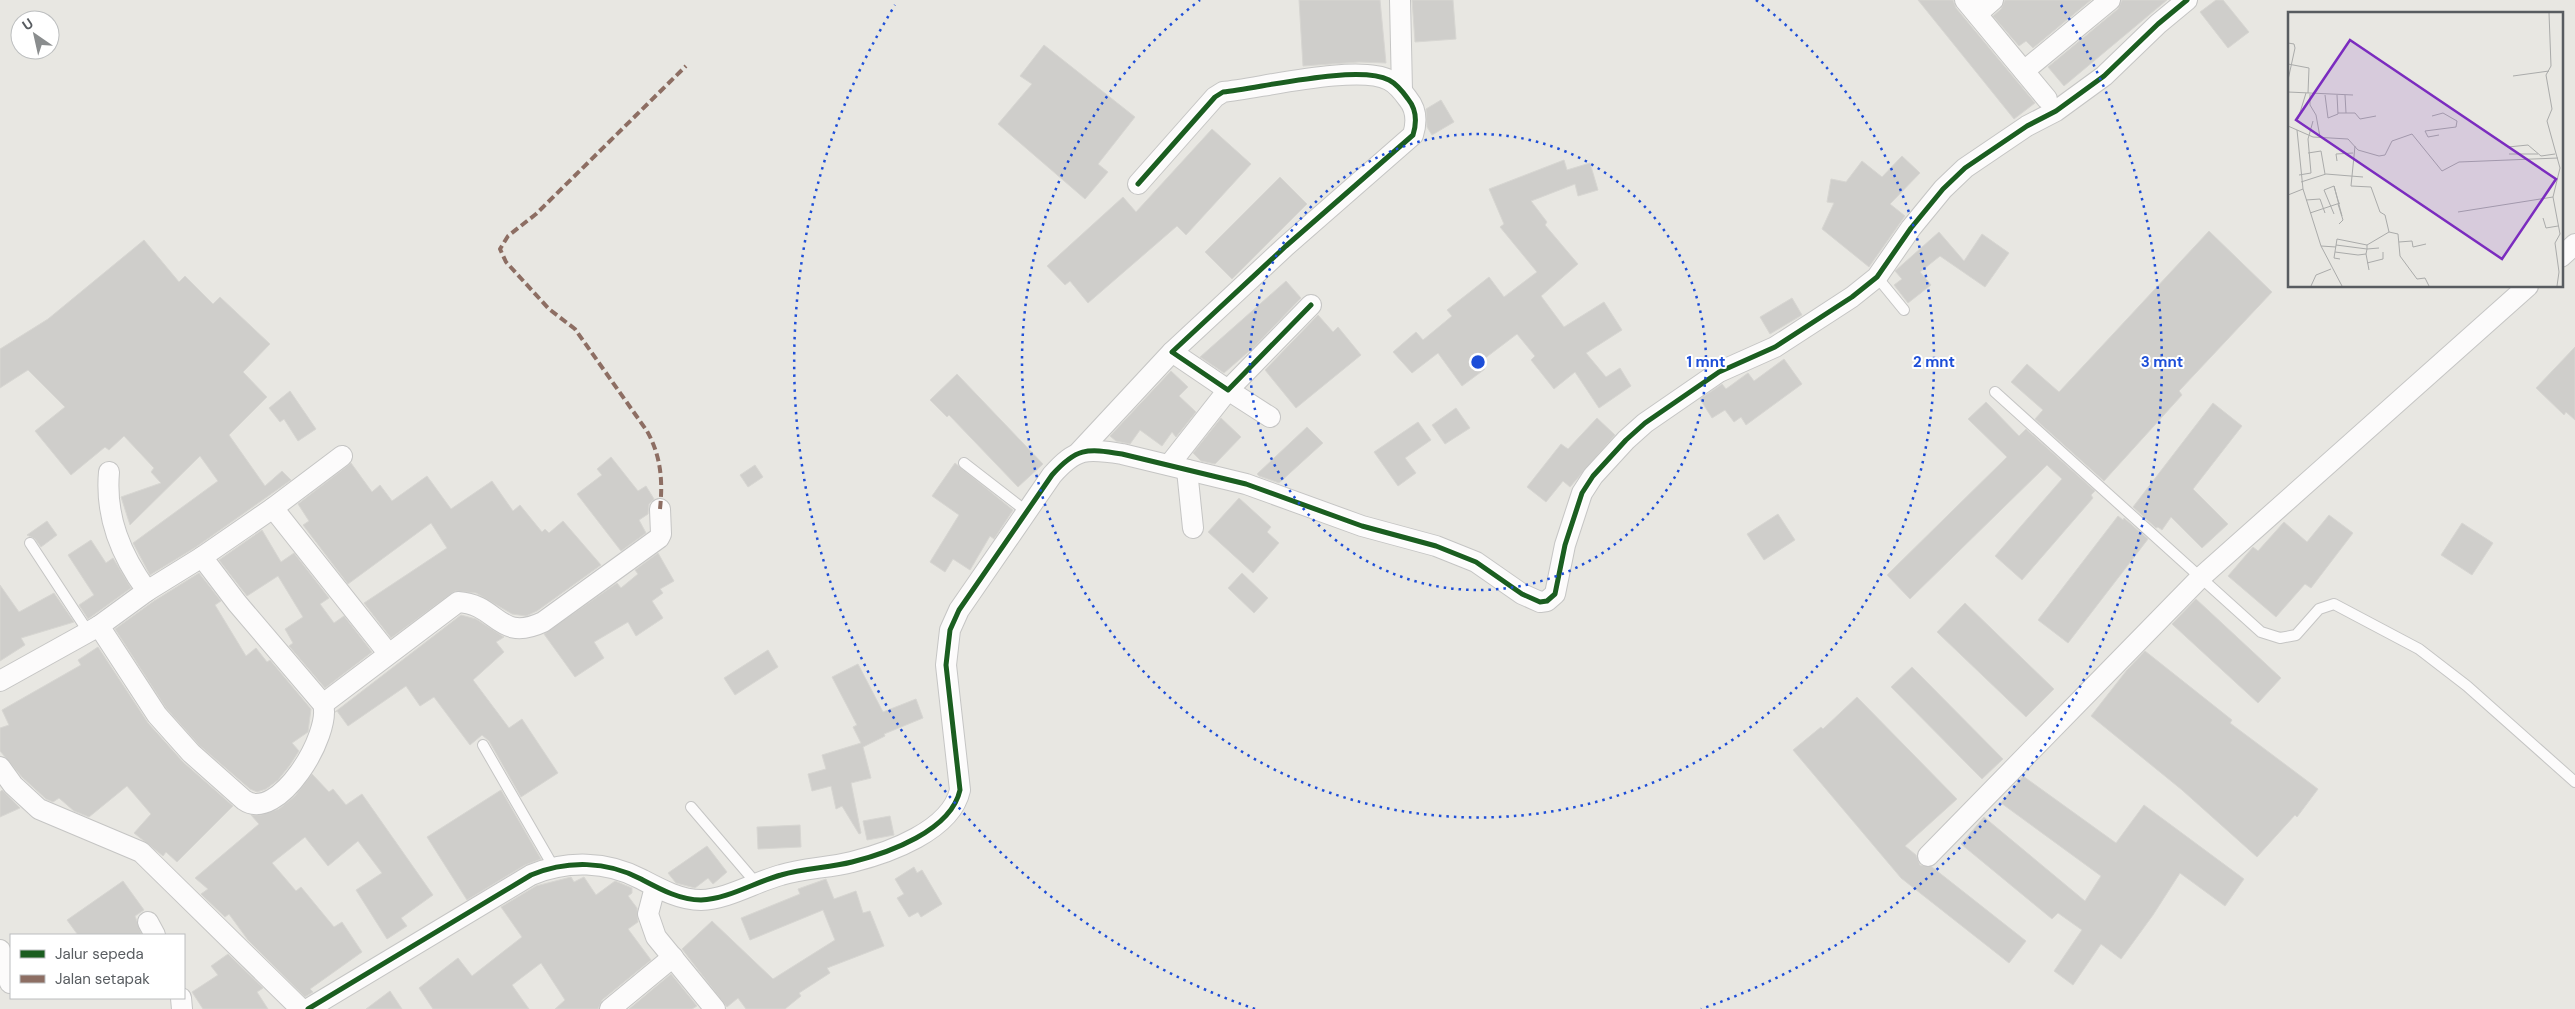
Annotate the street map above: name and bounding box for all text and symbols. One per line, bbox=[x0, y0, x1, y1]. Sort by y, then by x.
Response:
north arrow bbox=[10, 10, 60, 60]
inset map bbox=[2288, 12, 2562, 288]
text: U bbox=[19, 14, 37, 34]
text: 1 mnt bbox=[1687, 352, 1725, 372]
text: 2 mnt bbox=[1913, 352, 1955, 372]
text: 3 mnt bbox=[2141, 352, 2183, 372]
centre of rings bbox=[1469, 353, 1487, 371]
legend bbox=[10, 934, 185, 999]
text: Jalur sepeda bbox=[55, 944, 144, 964]
text: Jalan setapak bbox=[55, 969, 150, 989]

